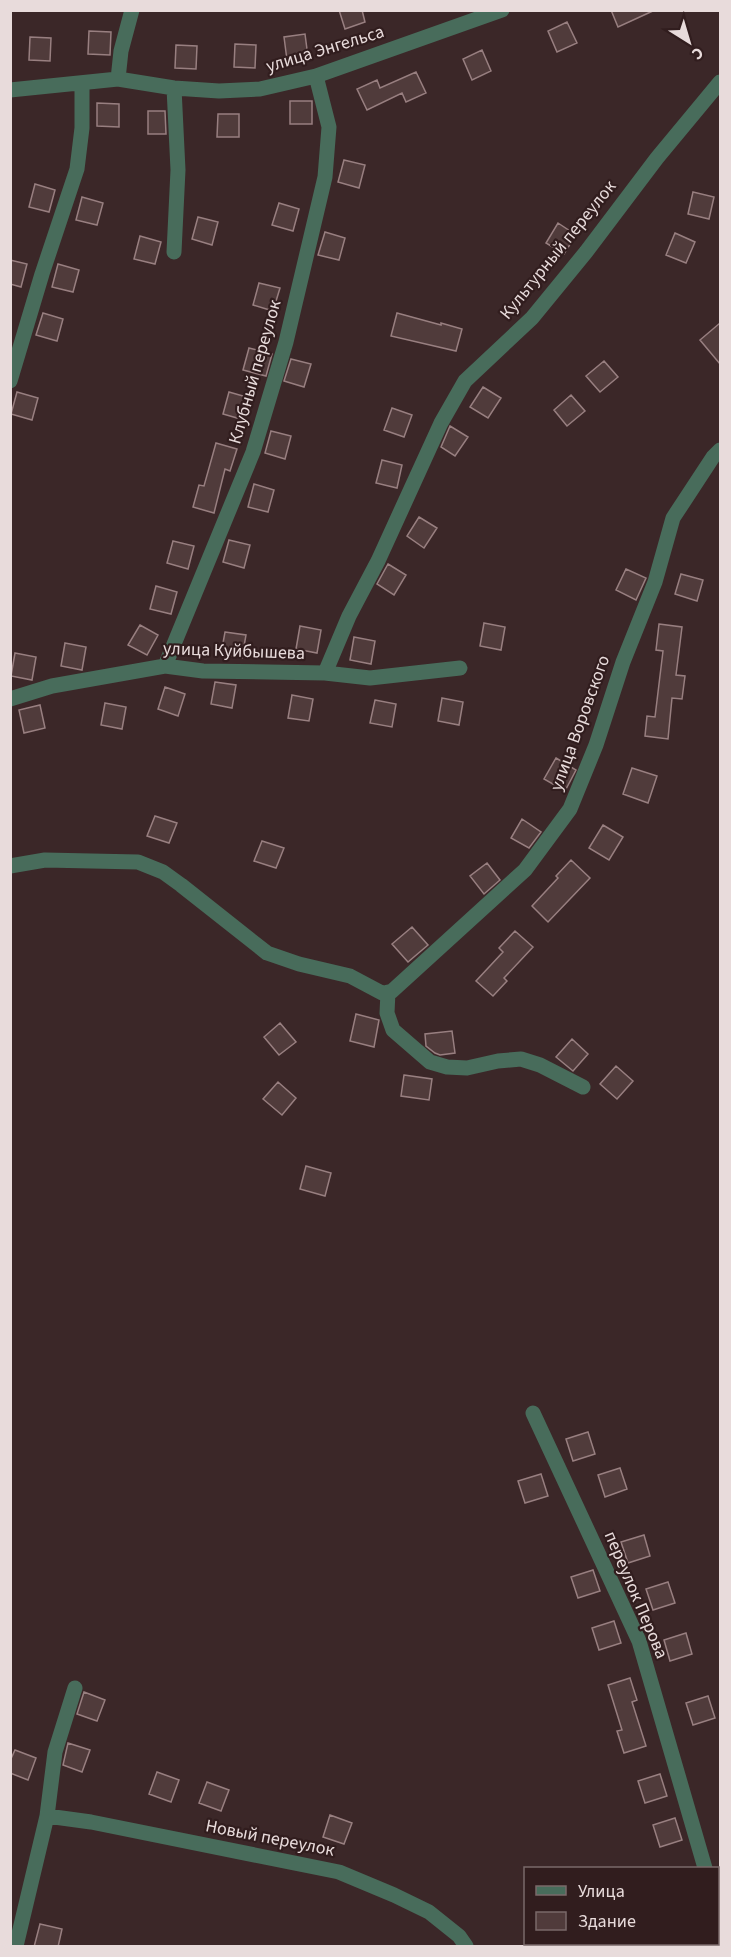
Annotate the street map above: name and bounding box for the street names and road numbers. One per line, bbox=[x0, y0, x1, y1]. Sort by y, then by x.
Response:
street label: улица Энгельса bbox=[263, 19, 387, 79]
street label: Культурный переулок bbox=[494, 175, 622, 325]
street label: Клубный переулок bbox=[222, 297, 288, 447]
street label: улица Куйбышева bbox=[163, 636, 305, 666]
street label: улица Воровского bbox=[544, 652, 616, 794]
street label: переулок Перова bbox=[598, 1527, 674, 1663]
street label: Новый переулок bbox=[203, 1813, 337, 1863]

